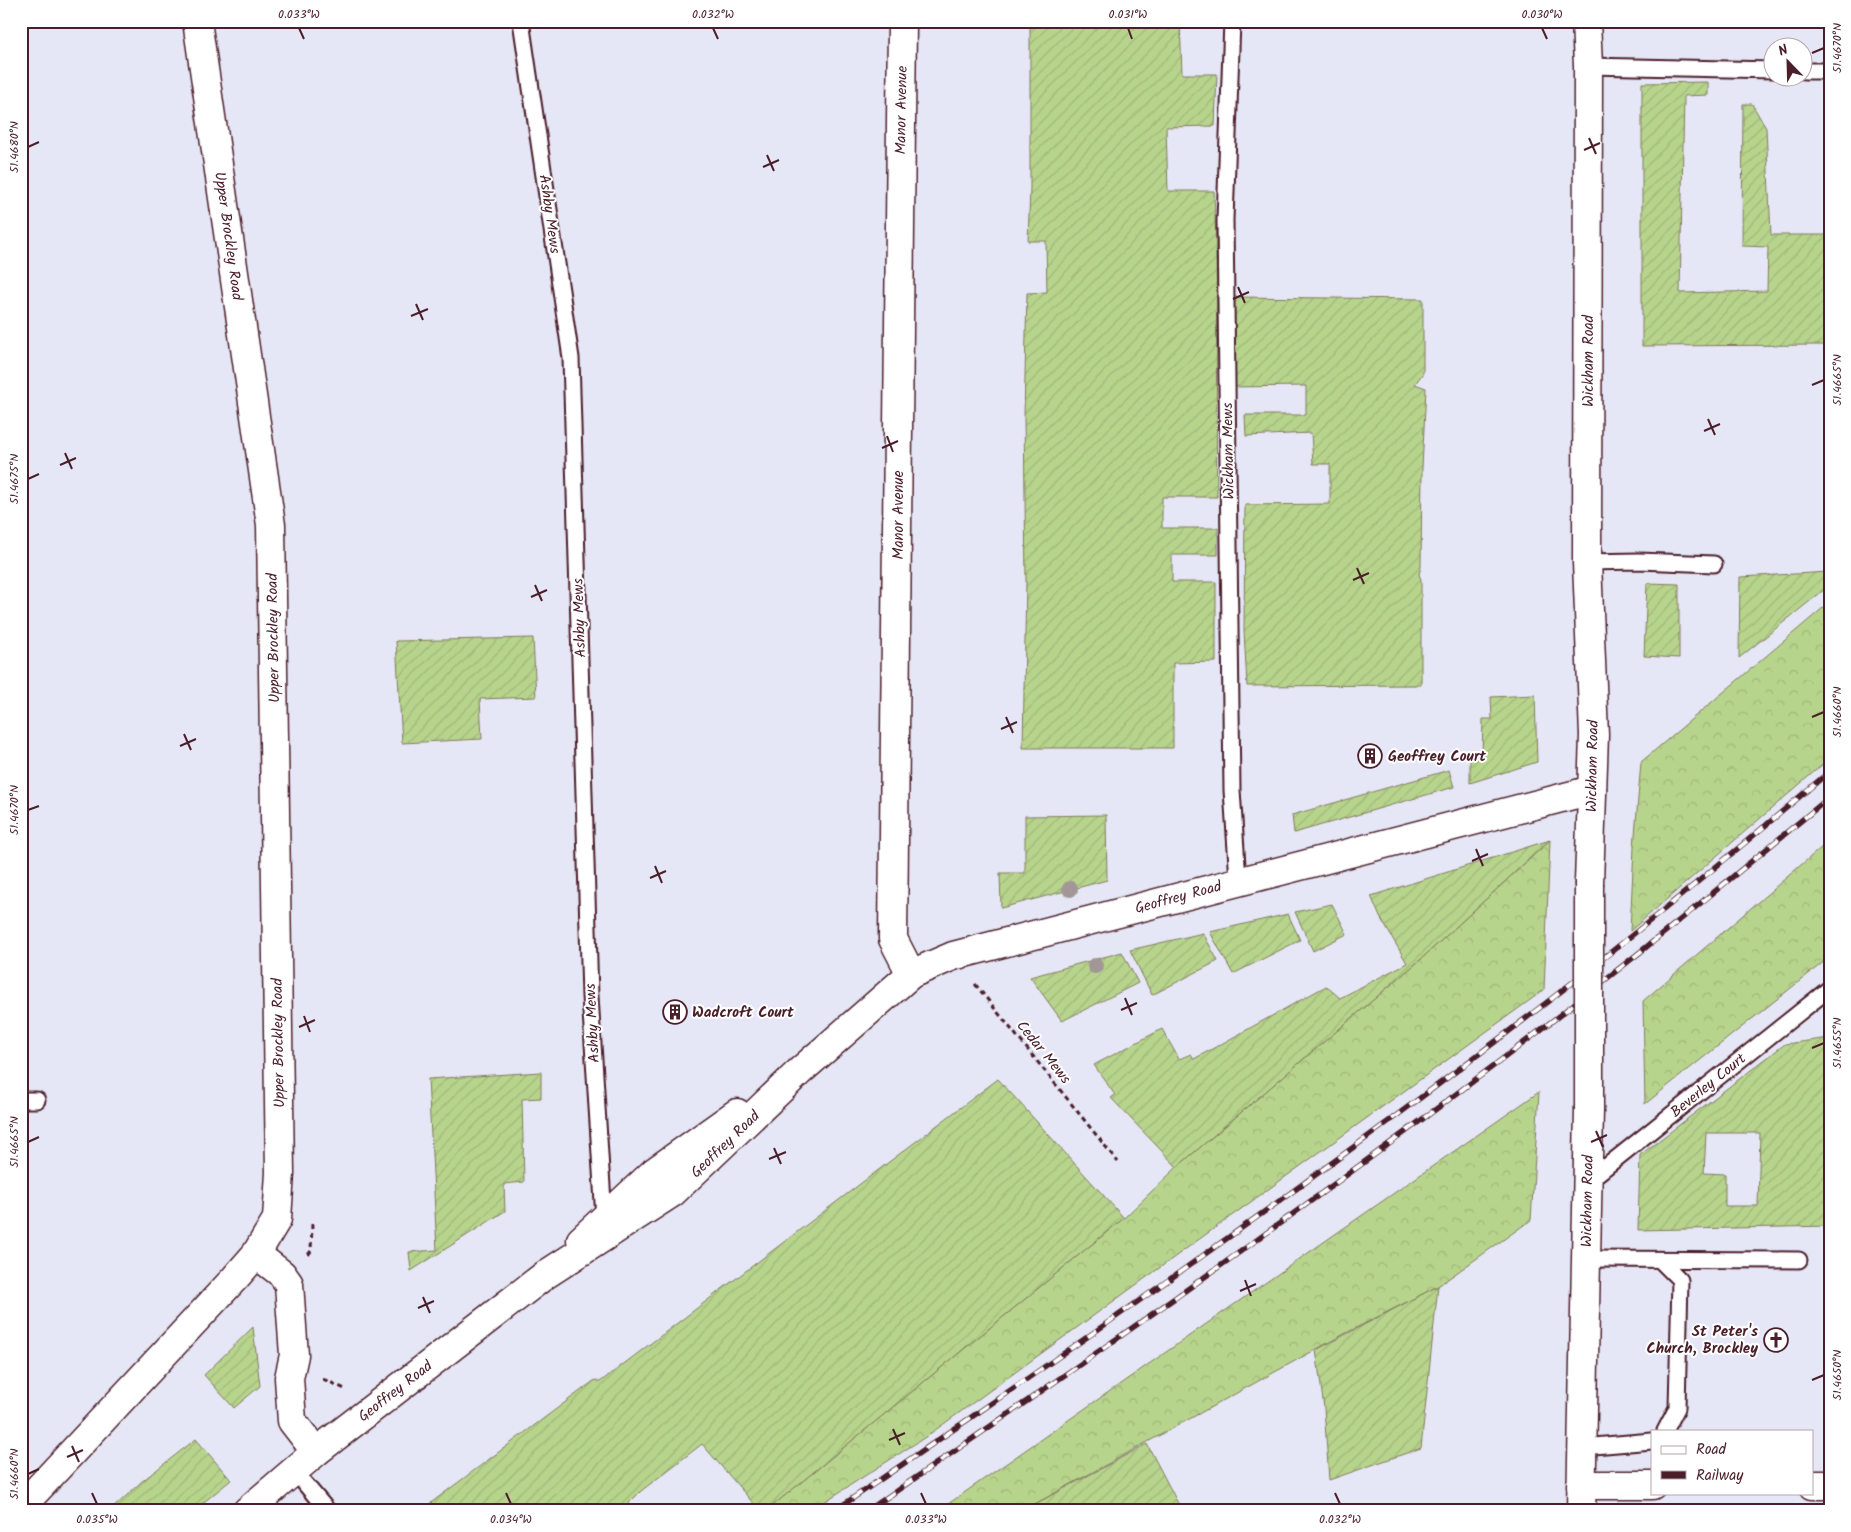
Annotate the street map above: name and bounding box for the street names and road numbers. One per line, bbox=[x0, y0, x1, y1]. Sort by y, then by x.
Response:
street label: Manor Avenue bbox=[889, 65, 915, 155]
street label: Upper Brockley Road bbox=[207, 170, 249, 302]
street label: Ashby Mews bbox=[532, 173, 567, 256]
street label: Wickham Road bbox=[1577, 314, 1601, 407]
street label: Wickham Mews bbox=[1216, 402, 1242, 500]
street label: Manor Avenue bbox=[887, 470, 911, 559]
street label: Upper Brockley Road bbox=[261, 572, 287, 703]
street label: Ashby Mews bbox=[567, 577, 593, 658]
street label: Wickham Road bbox=[1580, 719, 1606, 812]
street label: Geoffrey Road bbox=[1132, 875, 1225, 921]
street label: Upper Brockley Road bbox=[266, 977, 292, 1108]
street label: Ashby Mews bbox=[579, 982, 607, 1063]
street label: Cedar Mews bbox=[1010, 1015, 1077, 1090]
street label: Beverley Court bbox=[1665, 1048, 1752, 1124]
street label: Geoffrey Road bbox=[685, 1105, 766, 1184]
street label: Wickham Road bbox=[1575, 1154, 1601, 1247]
street label: Geoffrey Road bbox=[353, 1355, 438, 1429]

